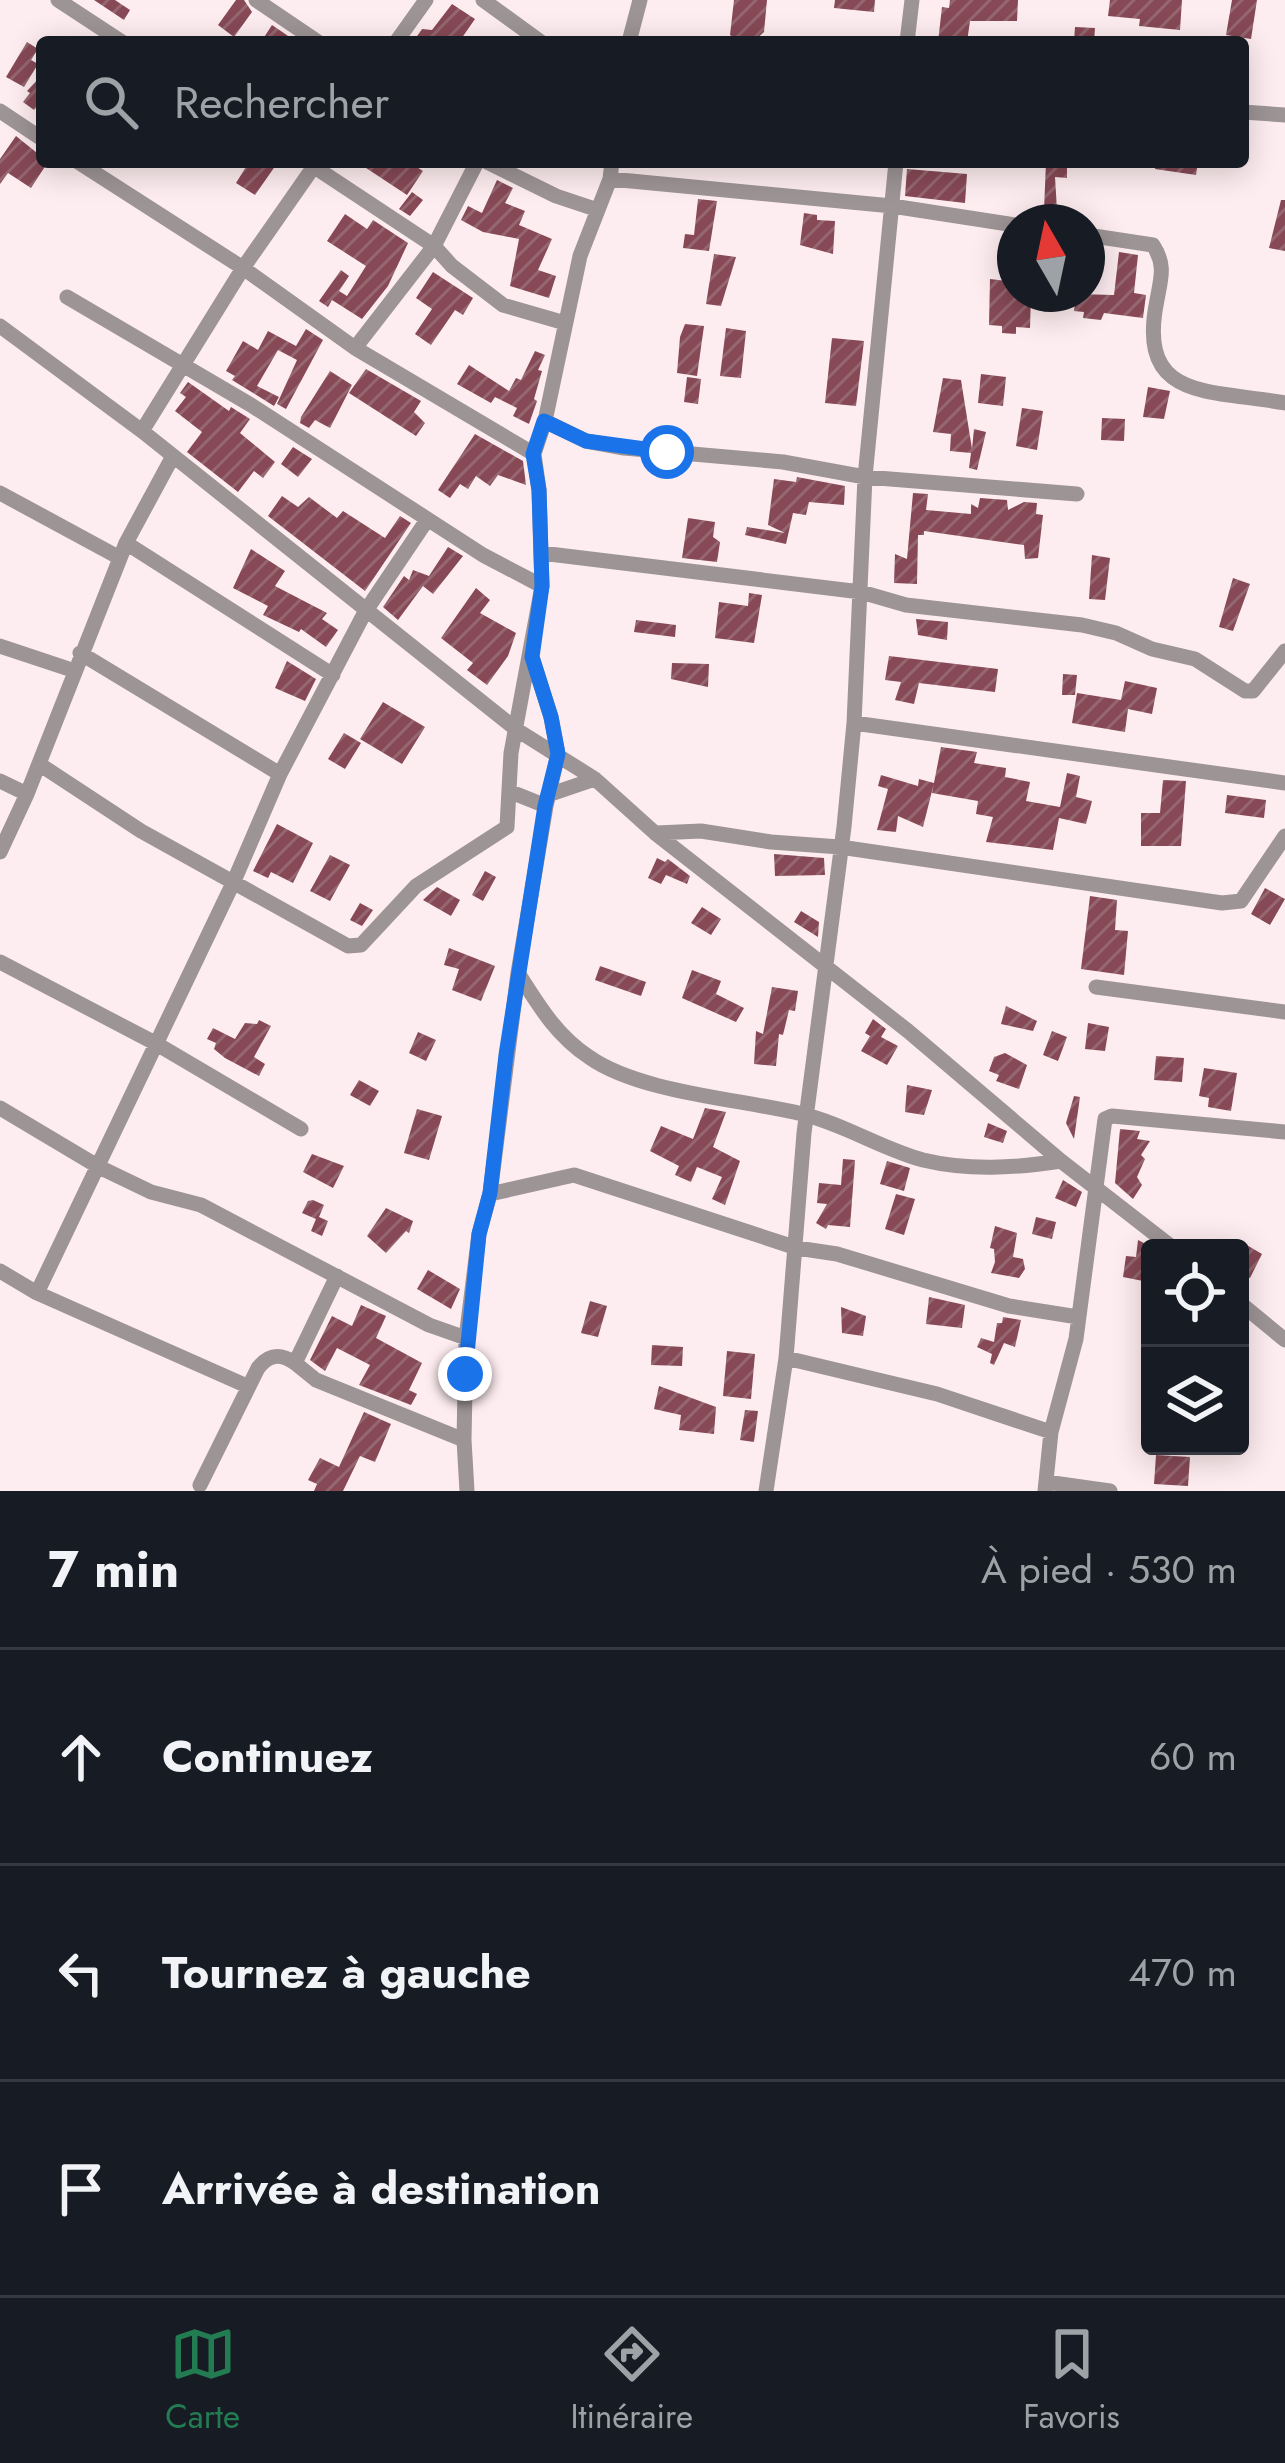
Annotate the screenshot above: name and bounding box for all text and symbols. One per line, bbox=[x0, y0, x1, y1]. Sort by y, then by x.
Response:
search box bbox=[36, 36, 1249, 168]
icon: search bbox=[78, 69, 144, 135]
text: Rechercher bbox=[174, 70, 389, 135]
north arrow bbox=[997, 204, 1105, 312]
route start bbox=[640, 425, 694, 479]
map controls bbox=[1141, 1239, 1249, 1455]
button: locate bbox=[1141, 1239, 1249, 1347]
route end bbox=[438, 1347, 492, 1401]
button: layers bbox=[1141, 1347, 1249, 1455]
text: 7 min bbox=[48, 1532, 179, 1606]
text: À pied · 530 m bbox=[981, 1541, 1237, 1598]
icon: ahead bbox=[48, 1724, 114, 1790]
text: Continuez bbox=[162, 1724, 373, 1789]
text: 60 m bbox=[1149, 1728, 1237, 1785]
icon: left bbox=[48, 1940, 114, 2006]
text: Tournez à gauche bbox=[162, 1940, 531, 2005]
text: 470 m bbox=[1128, 1944, 1237, 2001]
icon: arrive bbox=[48, 2156, 114, 2222]
text: Arrivée à destination bbox=[162, 2156, 601, 2221]
tab: Carte bbox=[165, 2321, 240, 2440]
tab: Itinéraire bbox=[570, 2321, 693, 2440]
tab: Favoris bbox=[1023, 2321, 1120, 2440]

